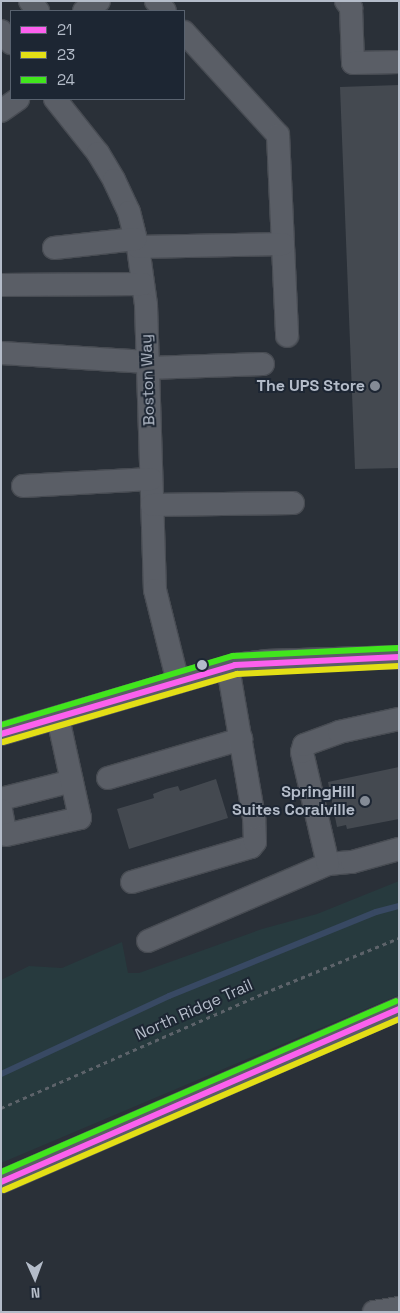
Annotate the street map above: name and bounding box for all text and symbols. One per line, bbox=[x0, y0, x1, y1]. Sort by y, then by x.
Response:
legend bbox=[10, 10, 185, 100]
text: 21 bbox=[57, 20, 72, 39]
text: 23 bbox=[57, 45, 75, 64]
text: 24 bbox=[57, 70, 75, 89]
street label: Boston Way bbox=[137, 334, 159, 426]
place label: The UPS Store bbox=[256, 376, 365, 396]
marker: The UPS Store bbox=[369, 380, 381, 392]
unlabelled marker bbox=[197, 660, 207, 670]
place label: SpringHill Suites Coralville bbox=[232, 782, 355, 820]
marker: SpringHill Suites Coralville bbox=[359, 795, 371, 807]
street label: North Ridge Trail bbox=[132, 975, 256, 1045]
north arrow bbox=[10, 1253, 60, 1303]
text: N bbox=[31, 1284, 41, 1302]

